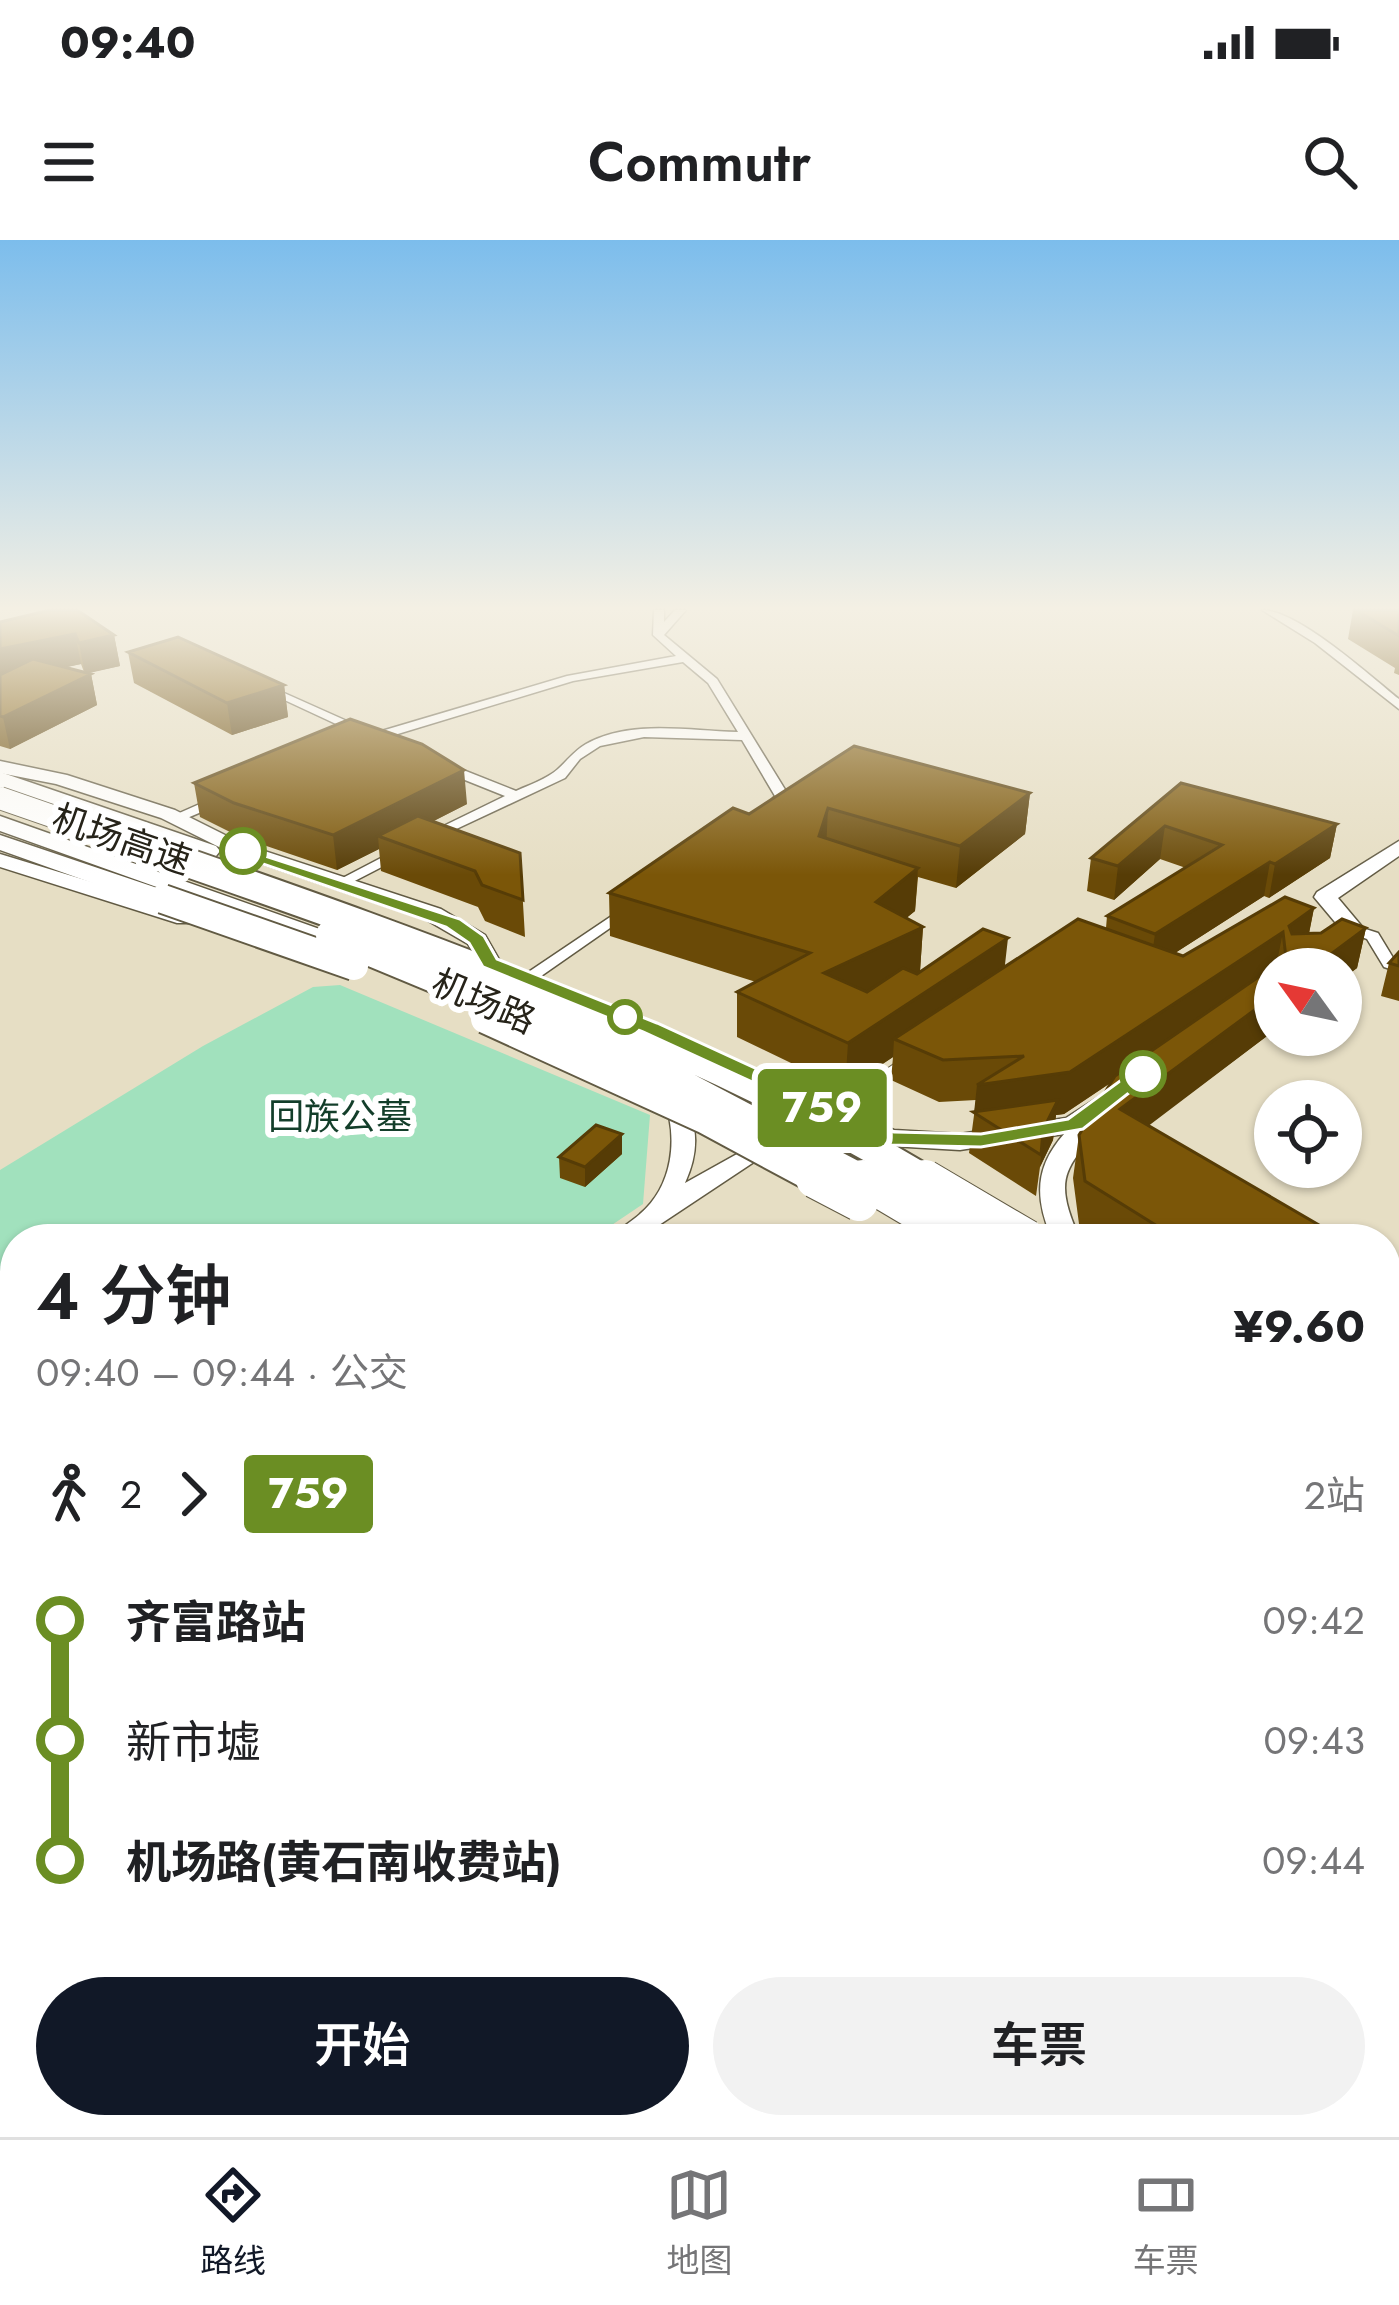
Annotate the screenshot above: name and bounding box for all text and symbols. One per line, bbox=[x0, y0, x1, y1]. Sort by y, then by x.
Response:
text: 09:40 bbox=[60, 10, 196, 75]
text: Commutr bbox=[588, 123, 811, 201]
icon: menu bbox=[36, 129, 102, 195]
icon: search bbox=[1297, 129, 1363, 195]
street label: 机场高速 bbox=[45, 791, 199, 887]
unlabelled marker bbox=[221, 829, 265, 873]
north arrow bbox=[1254, 948, 1362, 1056]
map controls bbox=[1254, 948, 1362, 1188]
street label: 机场路 bbox=[424, 956, 544, 1046]
unlabelled marker bbox=[609, 1001, 641, 1033]
unlabelled marker bbox=[1121, 1052, 1165, 1096]
line badge: 759 bbox=[753, 1069, 891, 1147]
text: 759 bbox=[782, 1077, 862, 1138]
button: locate bbox=[1254, 1080, 1362, 1188]
park label: 回族公墓 bbox=[268, 1090, 412, 1142]
text: 4 分钟 bbox=[36, 1248, 232, 1344]
text: ¥9.60 bbox=[1234, 1294, 1365, 1359]
text: 09:40 – 09:44 · 公交 bbox=[36, 1344, 408, 1401]
icon: walk bbox=[36, 1461, 102, 1527]
icon: forward bbox=[160, 1461, 226, 1527]
text: 759 bbox=[268, 1463, 349, 1524]
text: 2 bbox=[120, 1466, 142, 1523]
text: 2站 bbox=[1304, 1467, 1365, 1524]
text: 齐富路站 bbox=[126, 1590, 306, 1655]
text: 09:42 bbox=[1263, 1592, 1365, 1649]
text: 新市墟 bbox=[126, 1710, 261, 1775]
text: 09:43 bbox=[1263, 1712, 1365, 1769]
text: 机场路(黄石南收费站) bbox=[126, 1830, 562, 1895]
text: 09:44 bbox=[1262, 1832, 1365, 1889]
button: 开始 bbox=[36, 1977, 689, 2115]
button: 车票 bbox=[713, 1977, 1365, 2115]
tab: 路线 bbox=[200, 2162, 266, 2284]
tab: 地图 bbox=[666, 2162, 732, 2284]
tab: 车票 bbox=[1133, 2162, 1199, 2284]

